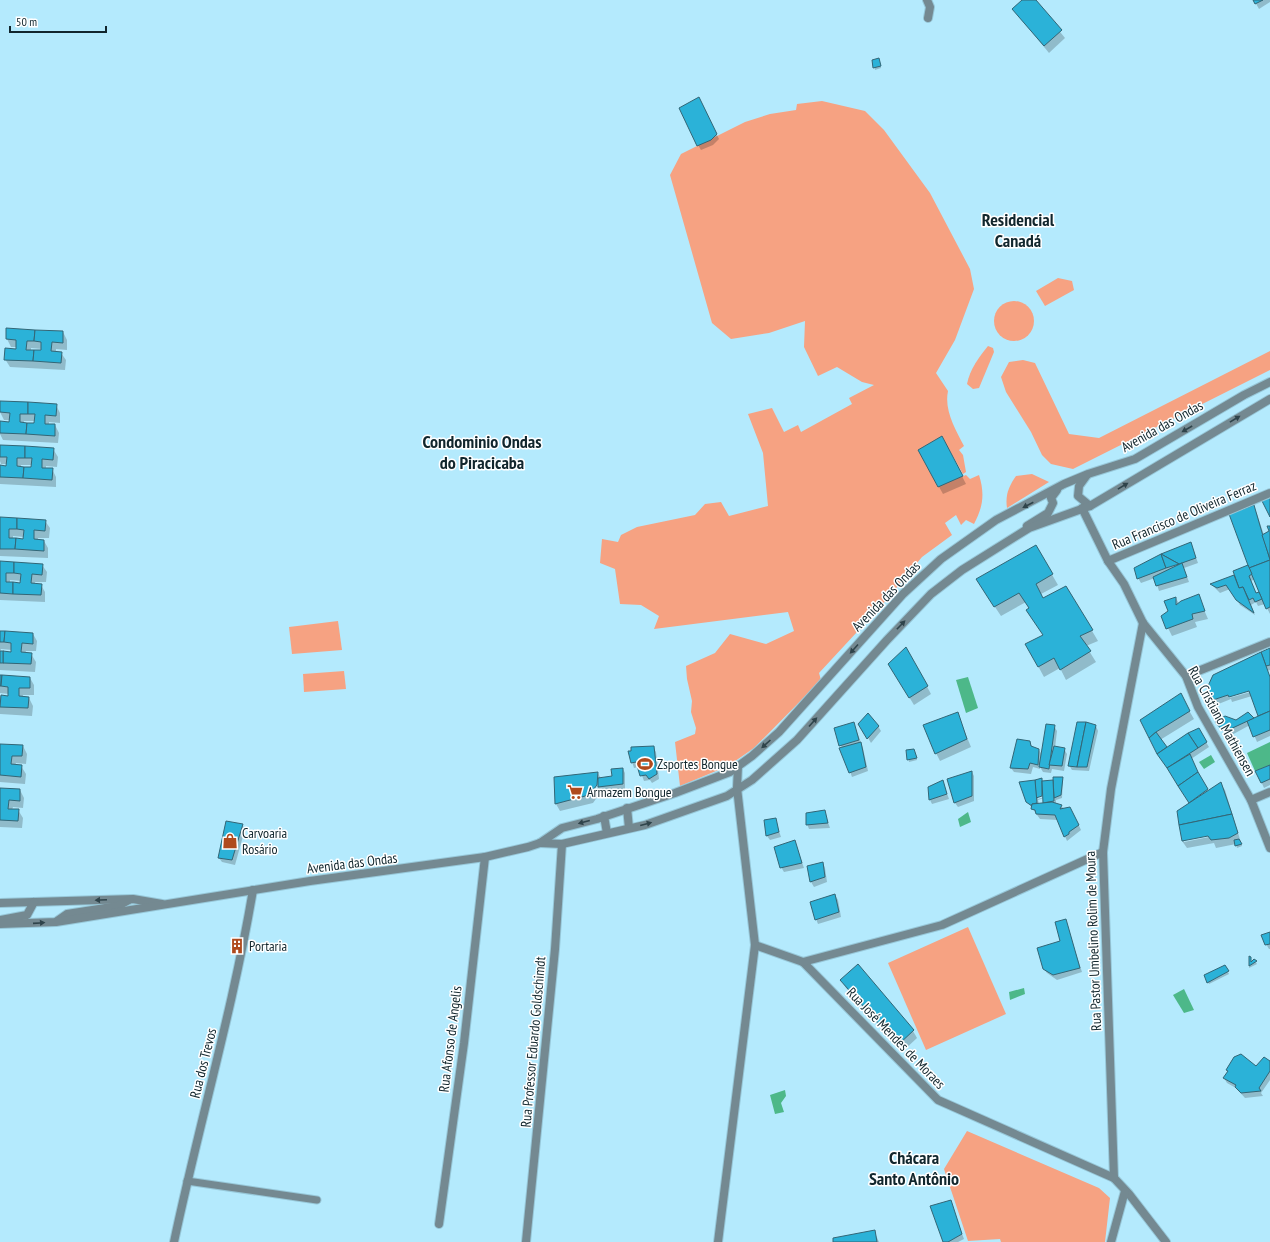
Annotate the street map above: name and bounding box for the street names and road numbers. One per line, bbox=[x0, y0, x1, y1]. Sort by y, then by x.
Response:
street label: Avenida das Ondas bbox=[1118, 396, 1206, 456]
street label: Rua Francisco de Oliveira Ferraz bbox=[1109, 477, 1259, 553]
street label: Avenida das Ondas bbox=[848, 557, 924, 635]
street label: Rua Cristiano Mathiensen bbox=[1184, 663, 1260, 779]
street label: Avenida das Ondas bbox=[306, 849, 398, 877]
street label: Rua Pastor Umbelino Rolim de Moura bbox=[1081, 851, 1105, 1031]
street label: Rua Professor Eduardo Goldschimdt bbox=[517, 956, 549, 1128]
street label: Rua José Mendes de Moraes bbox=[843, 983, 949, 1093]
street label: Rua Afonso de Angelis bbox=[435, 984, 465, 1093]
street label: Rua dos Trevos bbox=[186, 1026, 220, 1100]

